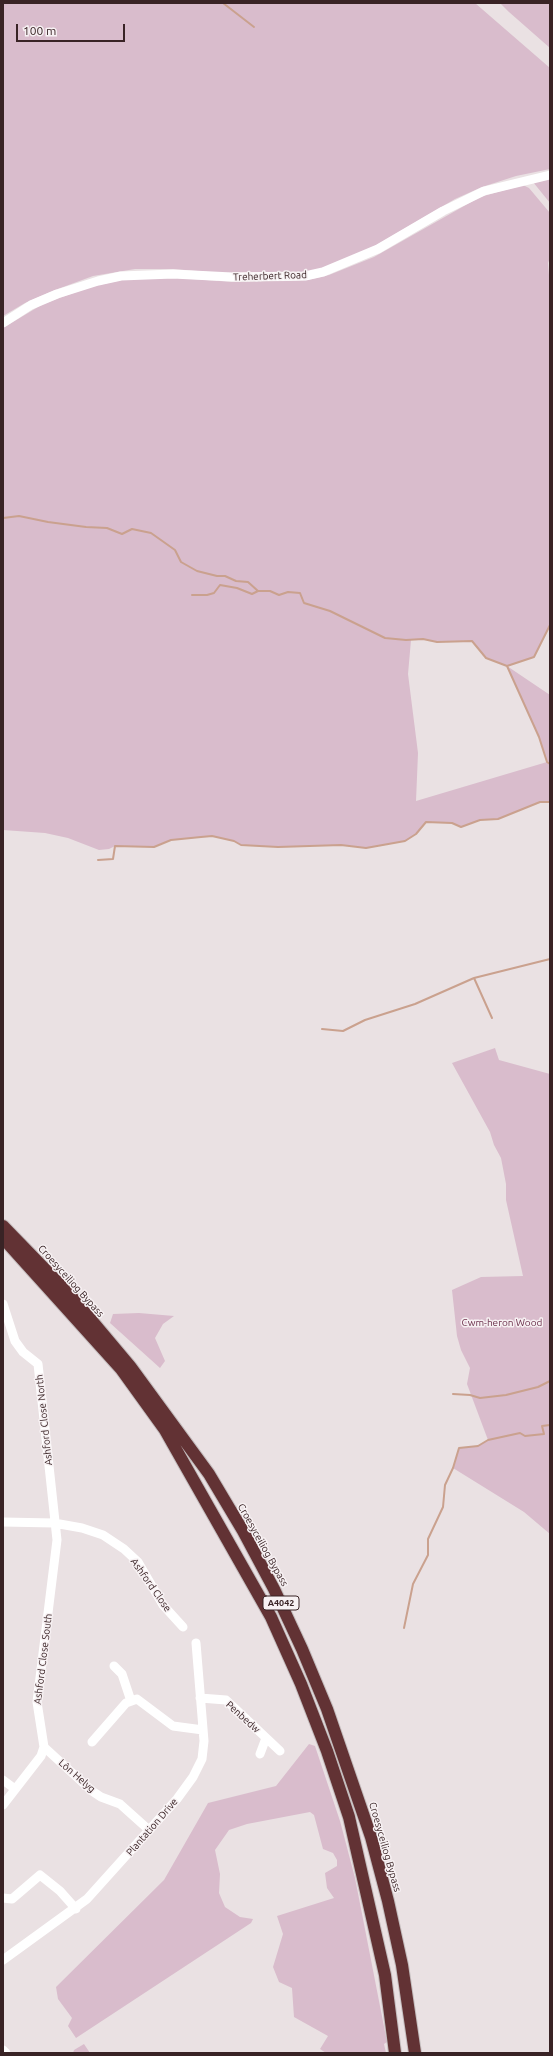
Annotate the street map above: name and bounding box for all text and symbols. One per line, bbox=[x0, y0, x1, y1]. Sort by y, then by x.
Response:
scale bar bbox=[18, 16, 127, 42]
text: 100 m bbox=[23, 24, 56, 37]
street label: Treherbert Road bbox=[233, 269, 307, 283]
street label: Croesyceiliog Bypass bbox=[36, 1243, 106, 1319]
park label: Cwm-heron Wood bbox=[462, 1317, 542, 1329]
street label: Ashford Close North bbox=[33, 1374, 55, 1466]
street label: Croesyceiliog Bypass bbox=[235, 1502, 291, 1588]
street label: Ashford Close bbox=[128, 1556, 174, 1614]
road number: A4042 bbox=[263, 1596, 299, 1610]
street label: Ashford Close South bbox=[31, 1613, 55, 1705]
street label: Penbedw bbox=[223, 1698, 263, 1736]
street label: Lôn Helyg bbox=[56, 1757, 98, 1795]
street label: Plantation Drive bbox=[124, 1796, 180, 1858]
street label: Croesyceiliog Bypass bbox=[366, 1801, 404, 1893]

